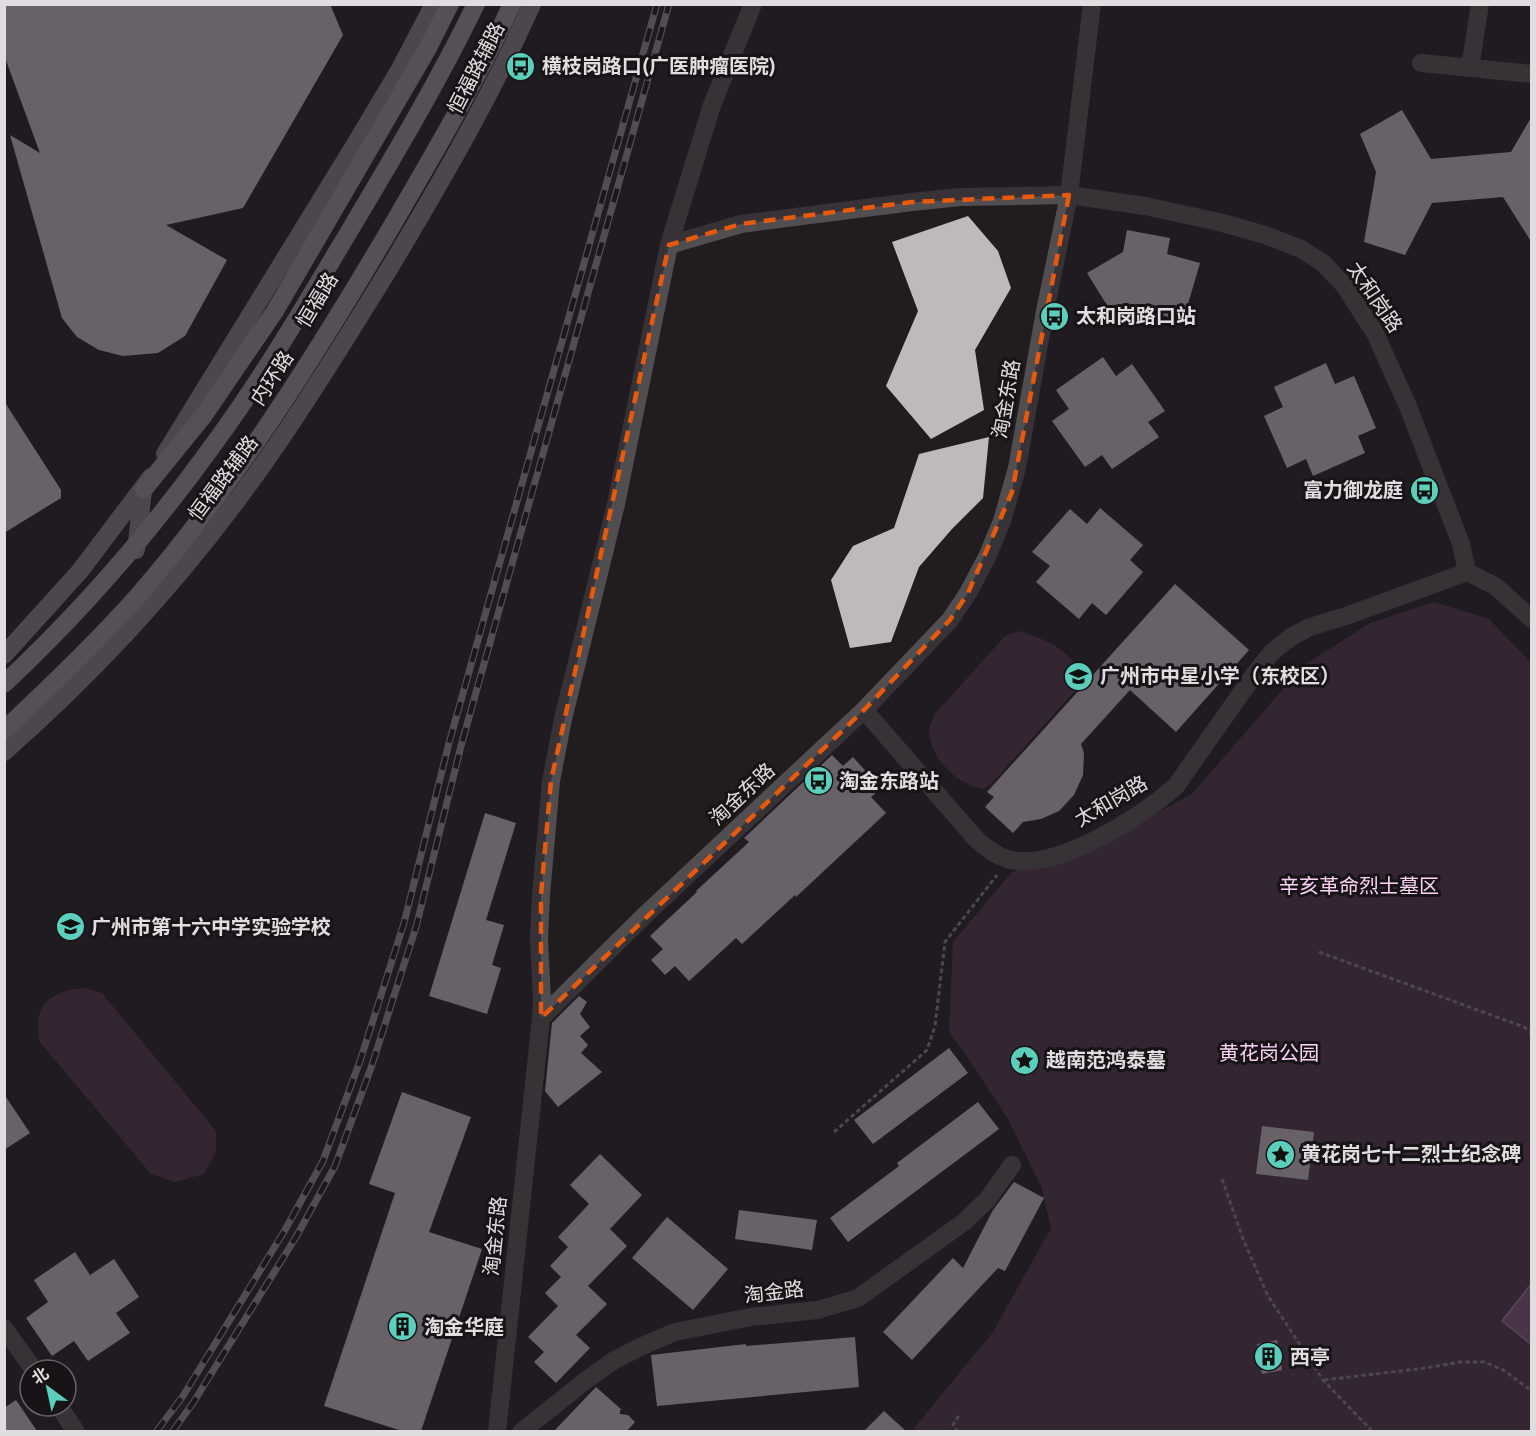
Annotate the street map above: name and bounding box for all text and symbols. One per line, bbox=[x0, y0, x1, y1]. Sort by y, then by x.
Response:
street label: 恒福路辅路 bbox=[443, 18, 509, 118]
bus stop icon: 横枝岗路口(广医肿瘤医院) bbox=[505, 50, 537, 82]
place label: 横枝岗路口(广医肿瘤医院) bbox=[542, 54, 776, 77]
street label: 太和岗路 bbox=[1344, 257, 1407, 336]
street label: 恒福路 bbox=[291, 268, 342, 331]
bus stop icon: 太和岗路口站 bbox=[1039, 300, 1071, 332]
place label: 太和岗路口站 bbox=[1076, 304, 1196, 327]
street label: 内环路 bbox=[246, 346, 298, 409]
street label: 淘金东路 bbox=[987, 358, 1024, 440]
street label: 恒福路辅路 bbox=[183, 431, 262, 525]
bus stop icon: 富力御龙庭 bbox=[1408, 474, 1440, 506]
place label: 富力御龙庭 bbox=[1303, 478, 1403, 501]
school or university icon: 广州市中星小学（东校区） bbox=[1063, 660, 1095, 692]
place label: 广州市中星小学（东校区） bbox=[1100, 664, 1340, 687]
street label: 淘金东路 bbox=[705, 758, 779, 829]
bus stop icon: 淘金东路站 bbox=[802, 765, 834, 797]
place label: 淘金东路站 bbox=[839, 769, 939, 792]
street label: 太和岗路 bbox=[1070, 771, 1151, 831]
park label: 辛亥革命烈士墓区 bbox=[1279, 874, 1439, 897]
school or university icon: 广州市第十六中学实验学校 bbox=[54, 911, 86, 943]
place label: 广州市第十六中学实验学校 bbox=[91, 915, 331, 938]
park label: 黄花岗公园 bbox=[1219, 1041, 1319, 1064]
place icon: 越南范鸿泰墓 bbox=[1009, 1044, 1041, 1076]
place label: 越南范鸿泰墓 bbox=[1046, 1048, 1166, 1071]
place icon: 黄花岗七十二烈士纪念碑 bbox=[1264, 1138, 1296, 1170]
place label: 黄花岗七十二烈士纪念碑 bbox=[1301, 1142, 1521, 1165]
street label: 淘金东路 bbox=[479, 1195, 510, 1277]
street label: 淘金路 bbox=[743, 1276, 805, 1307]
building icon: 淘金华庭 bbox=[387, 1311, 419, 1343]
place label: 淘金华庭 bbox=[424, 1315, 504, 1338]
building icon: 西亭 bbox=[1253, 1341, 1285, 1373]
place label: 西亭 bbox=[1290, 1345, 1330, 1368]
north arrow bbox=[18, 1358, 78, 1418]
text: 北 bbox=[28, 1364, 51, 1387]

